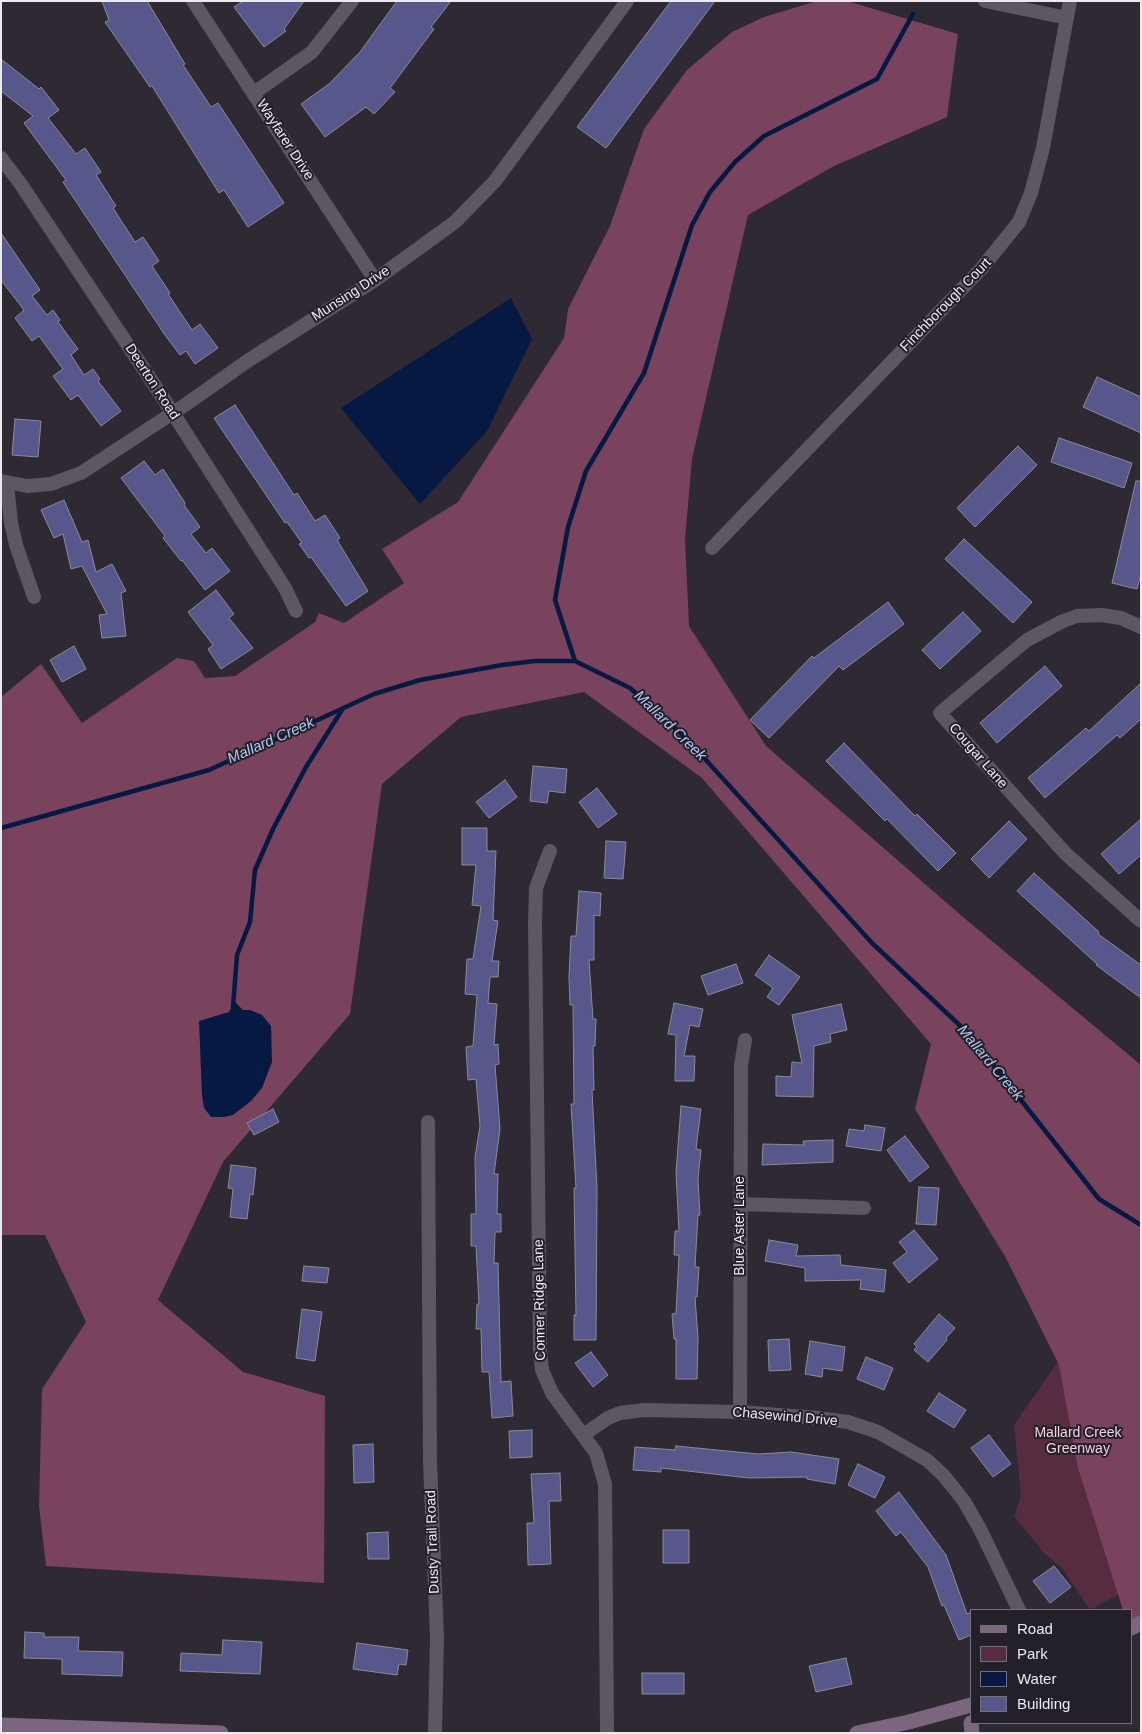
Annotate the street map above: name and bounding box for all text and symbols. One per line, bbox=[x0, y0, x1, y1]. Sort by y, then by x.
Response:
street label: Wayfarer Drive bbox=[253, 97, 317, 183]
street label: Finchborough Court bbox=[897, 255, 995, 355]
street label: Munsing Drive bbox=[309, 263, 393, 325]
street label: Deerton Road bbox=[121, 341, 183, 423]
water label: Mallard Creek bbox=[630, 687, 710, 765]
water label: Mallard Creek bbox=[225, 714, 317, 768]
street label: Cougar Lane bbox=[945, 720, 1011, 792]
water label: Mallard Creek bbox=[953, 1021, 1027, 1105]
street label: Blue Aster Lane bbox=[732, 1176, 748, 1276]
street label: Conner Ridge Lane bbox=[531, 1239, 549, 1361]
street label: Chasewind Drive bbox=[732, 1404, 838, 1430]
park label: Mallard Creek Greenway bbox=[1034, 1425, 1122, 1458]
street label: Dusty Trail Road bbox=[423, 1490, 443, 1594]
legend bbox=[970, 1609, 1132, 1724]
text: Road bbox=[1017, 1620, 1053, 1637]
text: Park bbox=[1017, 1645, 1048, 1662]
text: Water bbox=[1017, 1670, 1056, 1687]
text: Building bbox=[1017, 1695, 1070, 1712]

